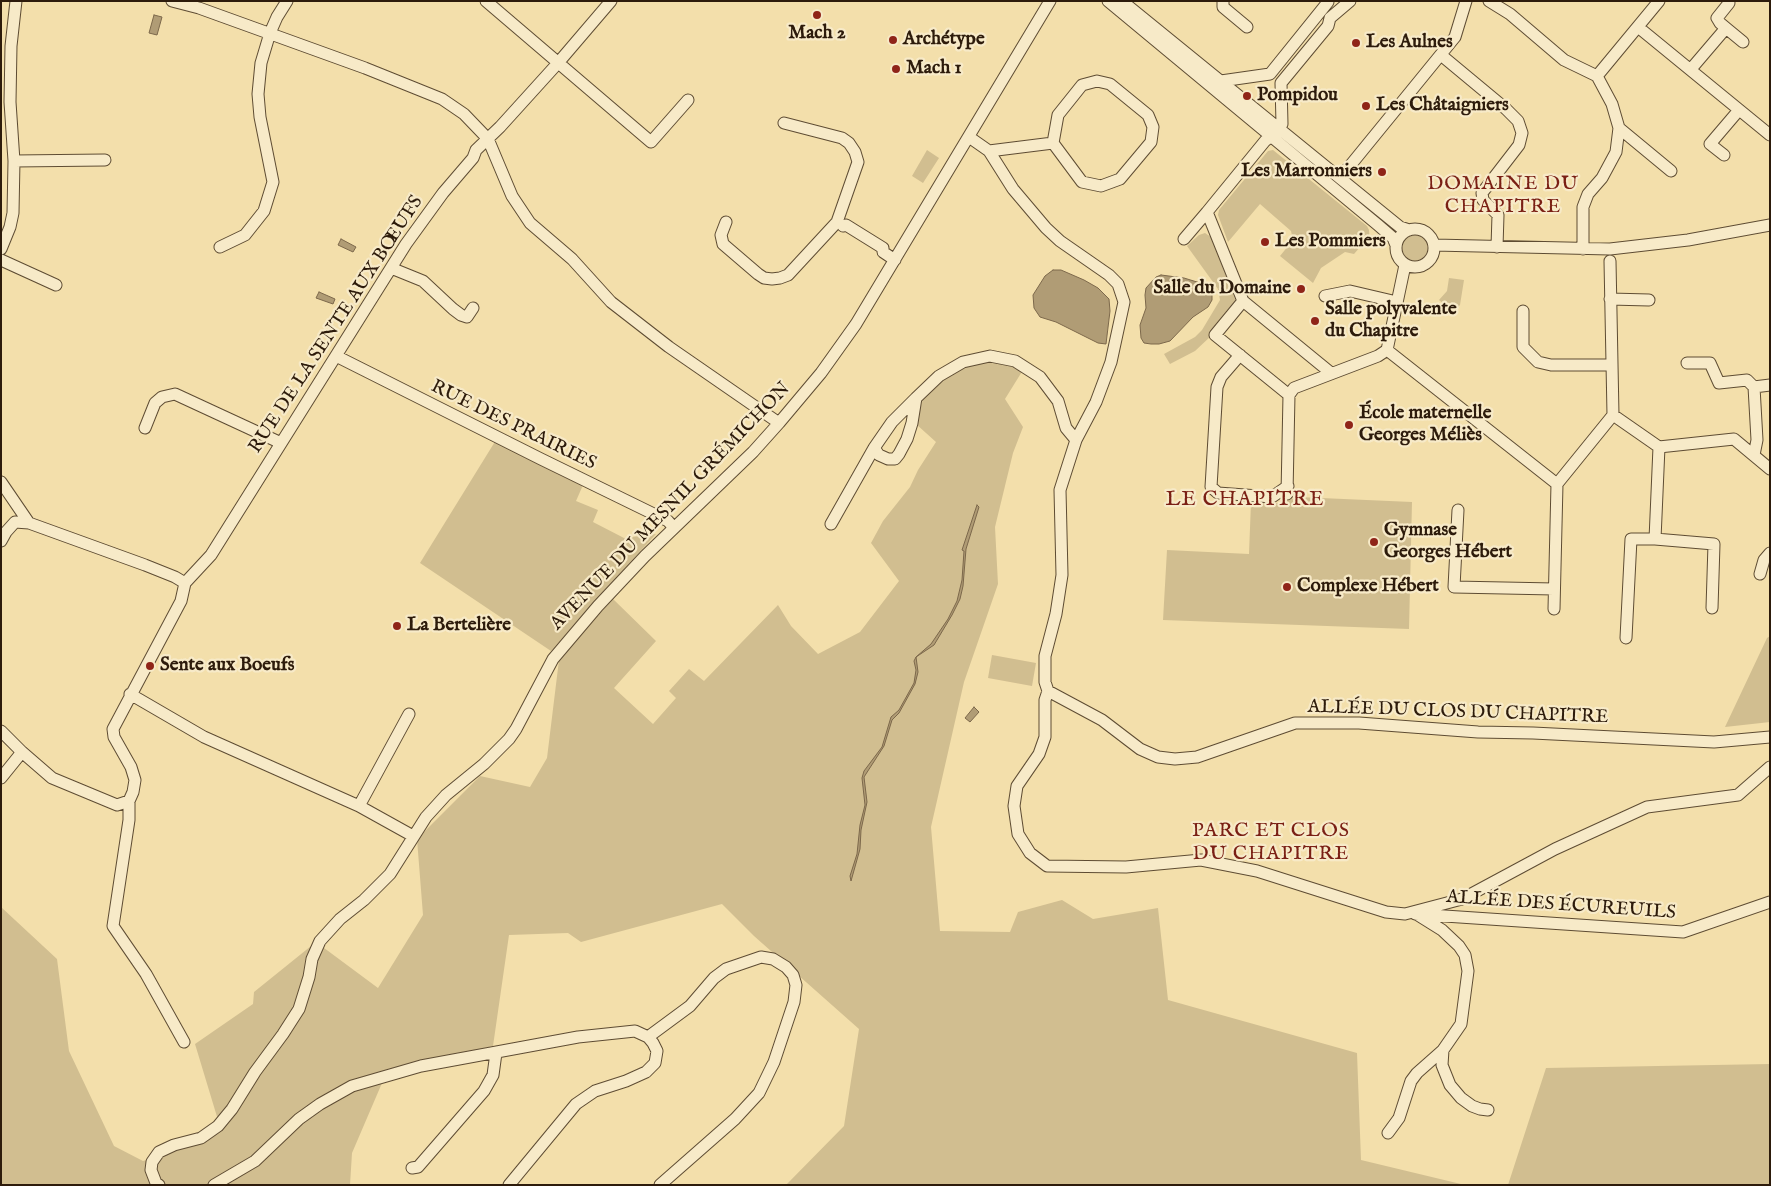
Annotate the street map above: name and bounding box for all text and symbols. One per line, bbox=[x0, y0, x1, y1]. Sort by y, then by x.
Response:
marker: Mach 2 bbox=[811, 9, 823, 21]
place label: Mach 2 bbox=[788, 23, 846, 45]
place label: Archétype bbox=[903, 29, 985, 51]
place label: Les Aulnes bbox=[1366, 32, 1453, 54]
marker: Archétype bbox=[887, 34, 899, 46]
marker: Les Aulnes bbox=[1350, 37, 1362, 49]
place label: Mach 1 bbox=[906, 58, 962, 80]
marker: Mach 1 bbox=[890, 63, 902, 75]
place label: Pompidou bbox=[1257, 85, 1338, 107]
marker: Pompidou bbox=[1241, 90, 1253, 102]
place label: Les Châtaigniers bbox=[1376, 95, 1509, 117]
marker: Les Châtaigniers bbox=[1360, 100, 1372, 112]
place label: Les Marronniers bbox=[1241, 161, 1372, 183]
marker: Les Marronniers bbox=[1376, 166, 1388, 178]
district label: DOMAINE DU CHAPITRE bbox=[1426, 173, 1580, 220]
street label: RUE DE LA SENTE AUX BŒUFS bbox=[245, 192, 429, 458]
place label: Les Pommiers bbox=[1275, 231, 1386, 253]
marker: Les Pommiers bbox=[1259, 236, 1271, 248]
place label: Salle du Domaine bbox=[1153, 278, 1291, 300]
marker: Salle du Domaine bbox=[1295, 283, 1307, 295]
place label: Salle polyvalente du Chapitre bbox=[1325, 299, 1457, 343]
marker: Salle polyvalente du Chapitre bbox=[1309, 315, 1321, 327]
street label: RUE DES PRAIRIES bbox=[427, 376, 599, 476]
street label: AVENUE DU MESNIL GRÉMICHON bbox=[546, 378, 796, 636]
place label: École maternelle Georges Méliès bbox=[1359, 403, 1491, 447]
marker: École maternelle Georges Méliès bbox=[1343, 419, 1355, 431]
district label: LE CHAPITRE bbox=[1164, 488, 1326, 514]
place label: Gymnase Georges Hébert bbox=[1384, 520, 1512, 564]
marker: Gymnase Georges Hébert bbox=[1368, 536, 1380, 548]
place label: Complexe Hébert bbox=[1297, 576, 1439, 598]
marker: Complexe Hébert bbox=[1281, 581, 1293, 593]
place label: La Bertelière bbox=[407, 615, 511, 637]
marker: La Bertelière bbox=[391, 620, 403, 632]
place label: Sente aux Boeufs bbox=[160, 655, 294, 677]
marker: Sente aux Boeufs bbox=[144, 660, 156, 672]
street label: ALLÉE DU CLOS DU CHAPITRE bbox=[1307, 696, 1609, 730]
district label: PARC ET CLOS DU CHAPITRE bbox=[1190, 820, 1352, 867]
street label: ALLÉE DES ÉCUREUILS bbox=[1445, 887, 1677, 925]

